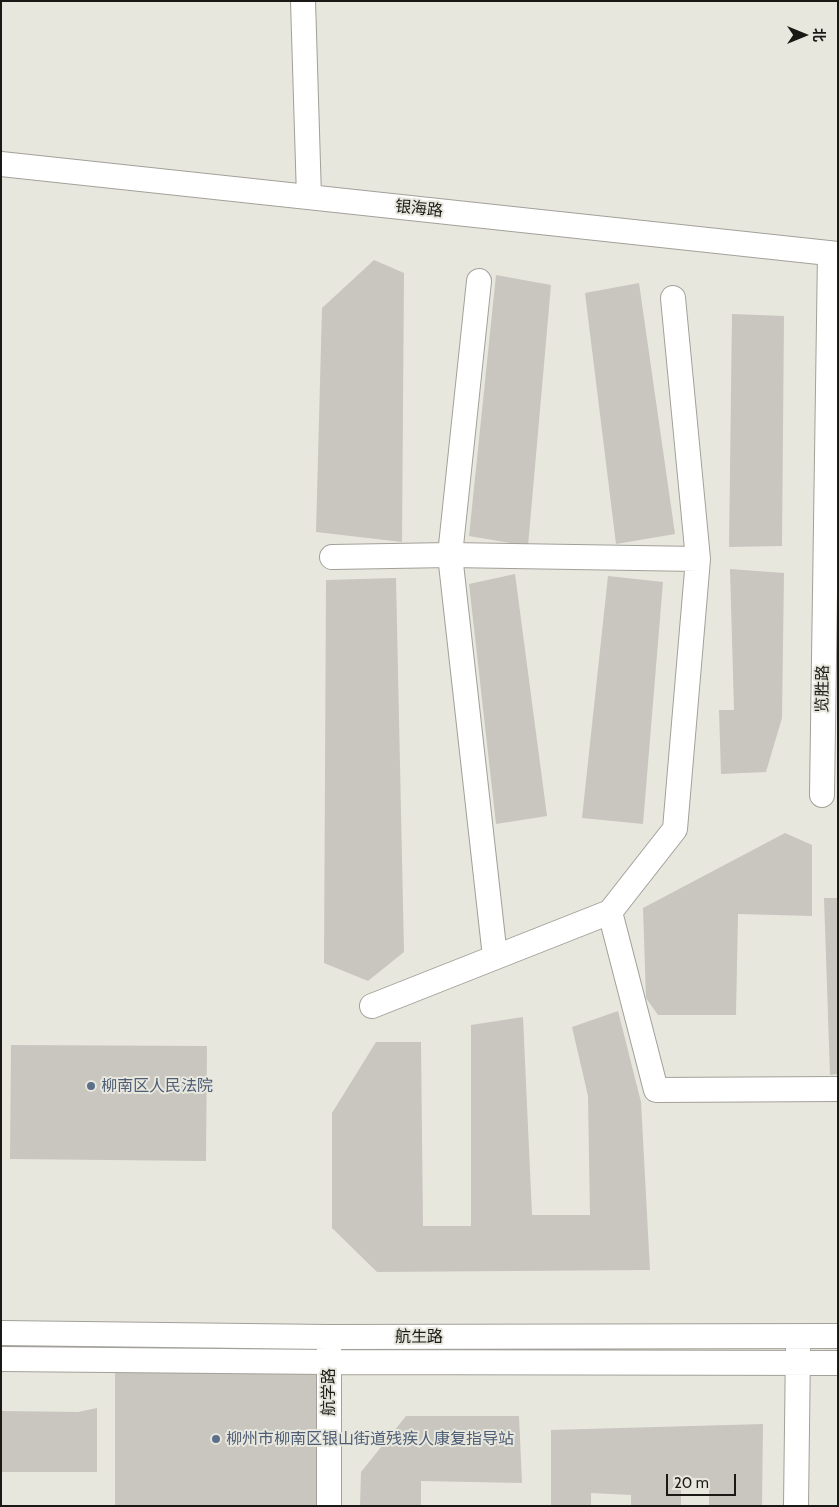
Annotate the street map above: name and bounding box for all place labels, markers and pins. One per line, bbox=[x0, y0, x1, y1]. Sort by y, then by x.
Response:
place label: 柳南区人民法院 bbox=[101, 1076, 213, 1096]
marker: 柳南区人民法院 bbox=[85, 1080, 97, 1092]
place label: 柳州市柳南区银山街道残疾人康复指导站 bbox=[226, 1429, 514, 1449]
marker: 柳州市柳南区银山街道残疾人康复指导站 bbox=[210, 1433, 222, 1445]

